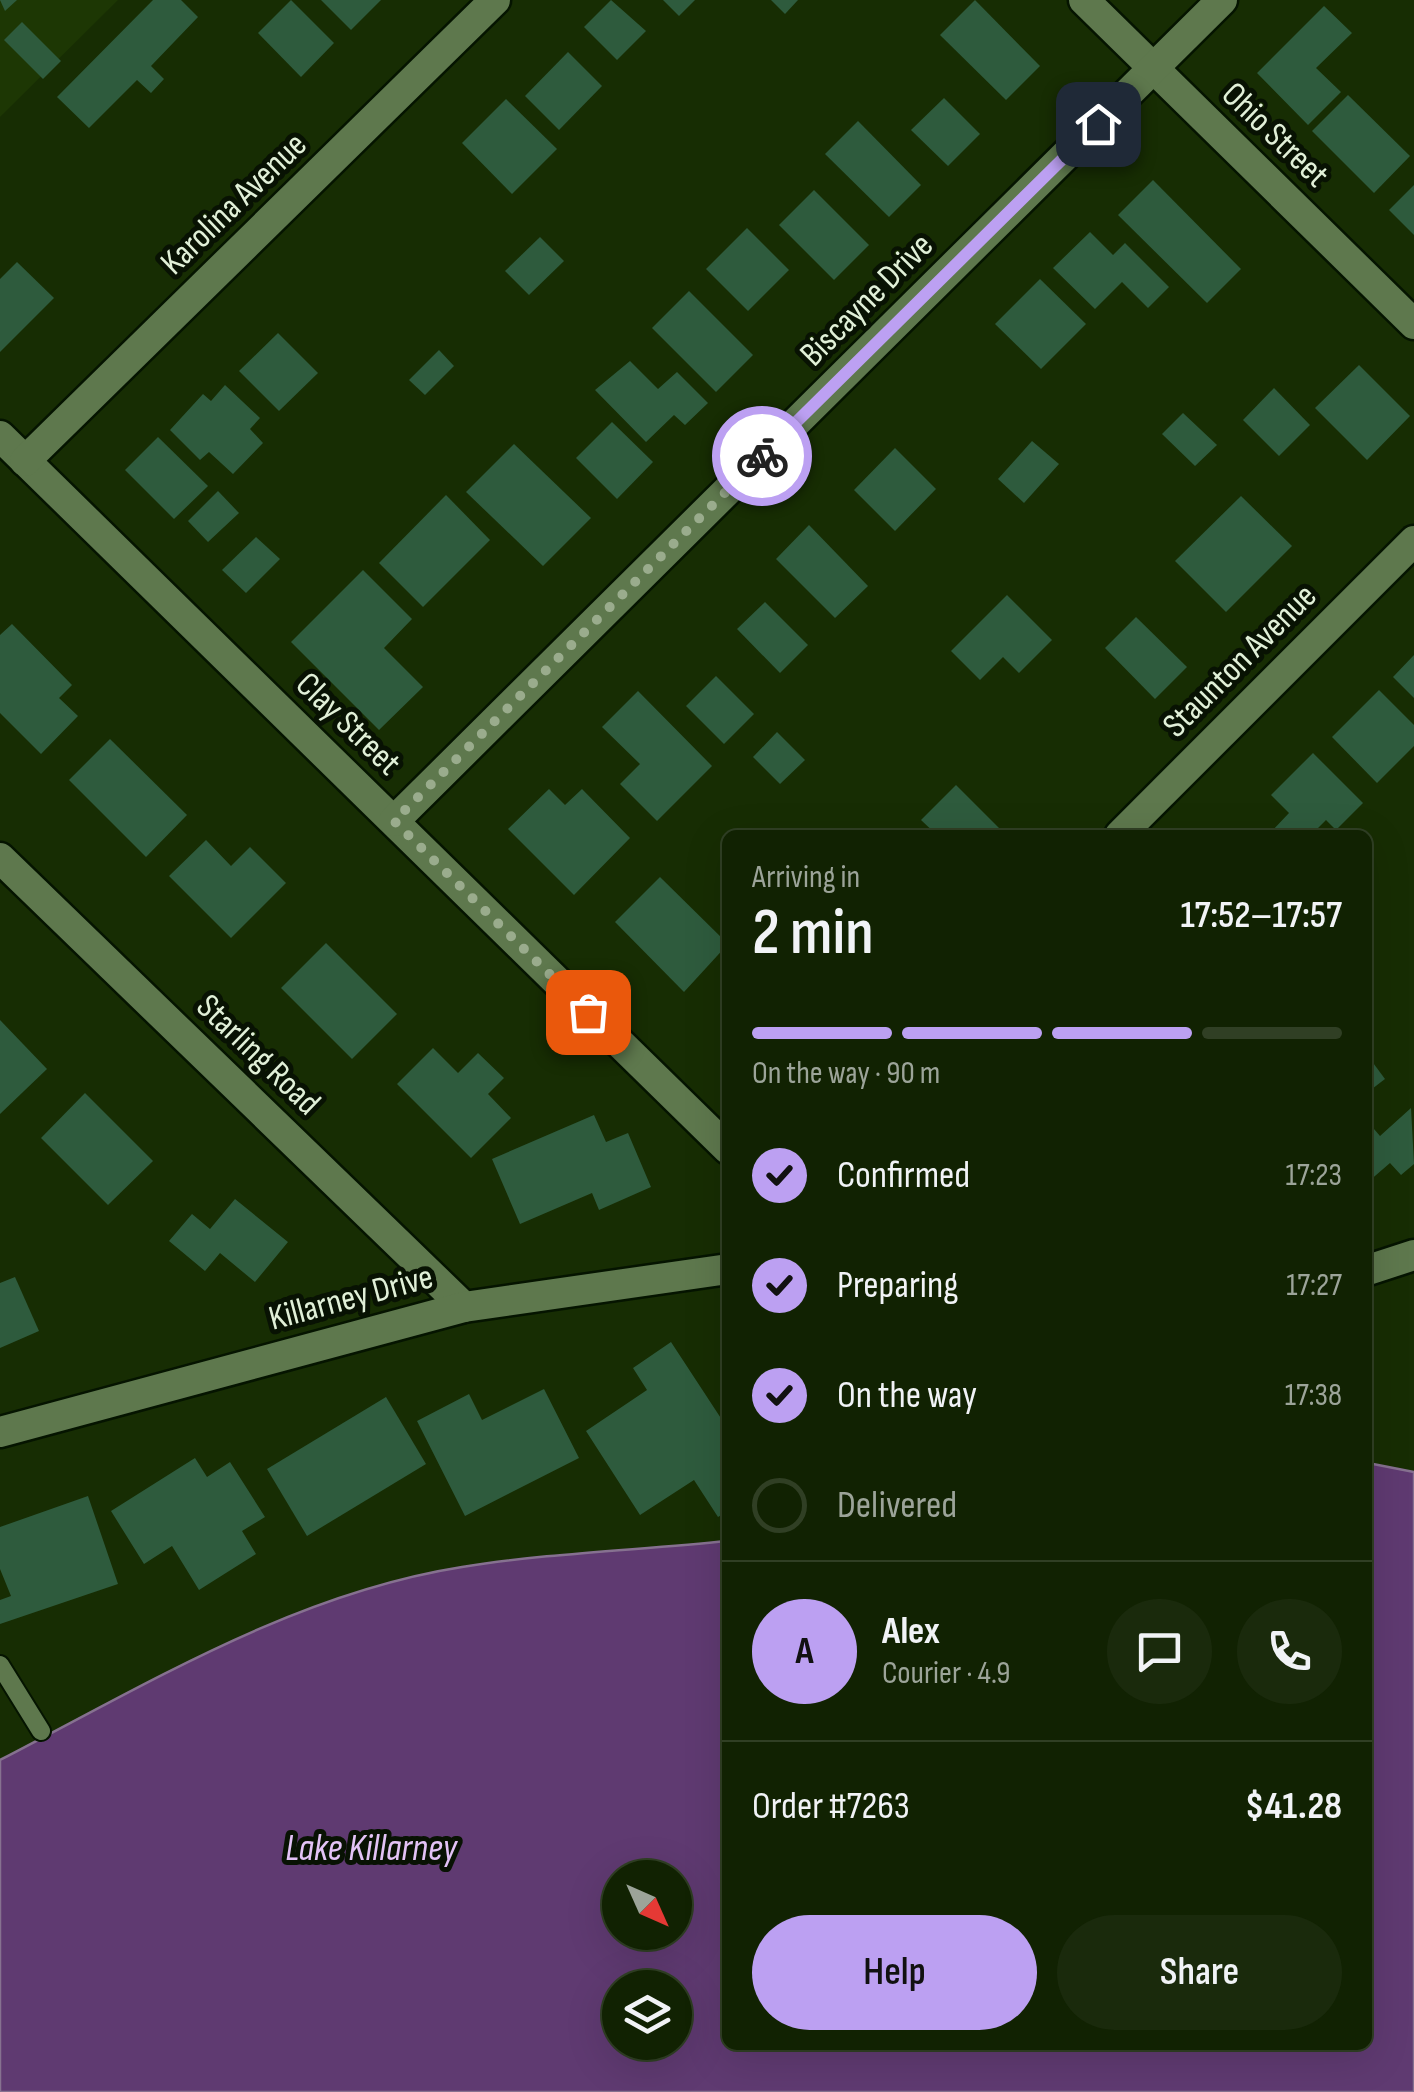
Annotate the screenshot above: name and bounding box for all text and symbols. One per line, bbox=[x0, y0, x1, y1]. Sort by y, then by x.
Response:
street label: Ohio Street bbox=[1212, 73, 1338, 197]
pin bbox=[1056, 82, 1141, 167]
icon: home bbox=[1071, 97, 1126, 152]
street label: Karolina Avenue bbox=[152, 124, 316, 284]
street label: Biscayne Drive bbox=[791, 224, 943, 376]
courier bbox=[712, 406, 812, 506]
icon: bike bbox=[735, 429, 790, 484]
street label: Staunton Avenue bbox=[1154, 575, 1326, 747]
street label: Clay Street bbox=[286, 664, 410, 784]
text: Arriving in bbox=[752, 858, 860, 897]
text: 17:52–17:57 bbox=[1181, 893, 1342, 938]
text: 2 min bbox=[752, 895, 874, 973]
pin bbox=[546, 970, 631, 1055]
street label: Starling Road bbox=[187, 985, 329, 1125]
icon: bag bbox=[561, 985, 616, 1040]
text: On the way · 90 m bbox=[752, 1054, 940, 1093]
icon: check bbox=[752, 1148, 807, 1203]
text: Confirmed bbox=[837, 1153, 970, 1198]
text: 17:23 bbox=[1286, 1156, 1342, 1195]
street label: Killarney Drive bbox=[264, 1255, 438, 1341]
icon: check bbox=[752, 1258, 807, 1313]
text: Preparing bbox=[837, 1263, 958, 1308]
text: 17:27 bbox=[1286, 1266, 1342, 1305]
icon: check bbox=[752, 1368, 807, 1423]
text: On the way bbox=[837, 1373, 977, 1418]
text: 17:38 bbox=[1285, 1376, 1342, 1415]
text: Delivered bbox=[837, 1483, 957, 1528]
button: chat bbox=[1107, 1599, 1212, 1704]
button: phone bbox=[1237, 1599, 1342, 1704]
text: Alex bbox=[882, 1609, 940, 1654]
text: A bbox=[795, 1629, 814, 1674]
text: Courier · 4.9 bbox=[882, 1654, 1010, 1693]
text: Order #7263 bbox=[752, 1784, 910, 1829]
text: $41.28 bbox=[1245, 1784, 1342, 1829]
water label: Lake Killarney bbox=[285, 1826, 458, 1871]
north arrow bbox=[602, 1860, 692, 1950]
map controls bbox=[602, 1860, 692, 2060]
button: Help bbox=[752, 1915, 1037, 2030]
button: Share bbox=[1057, 1915, 1342, 2030]
button: layers bbox=[602, 1970, 692, 2060]

